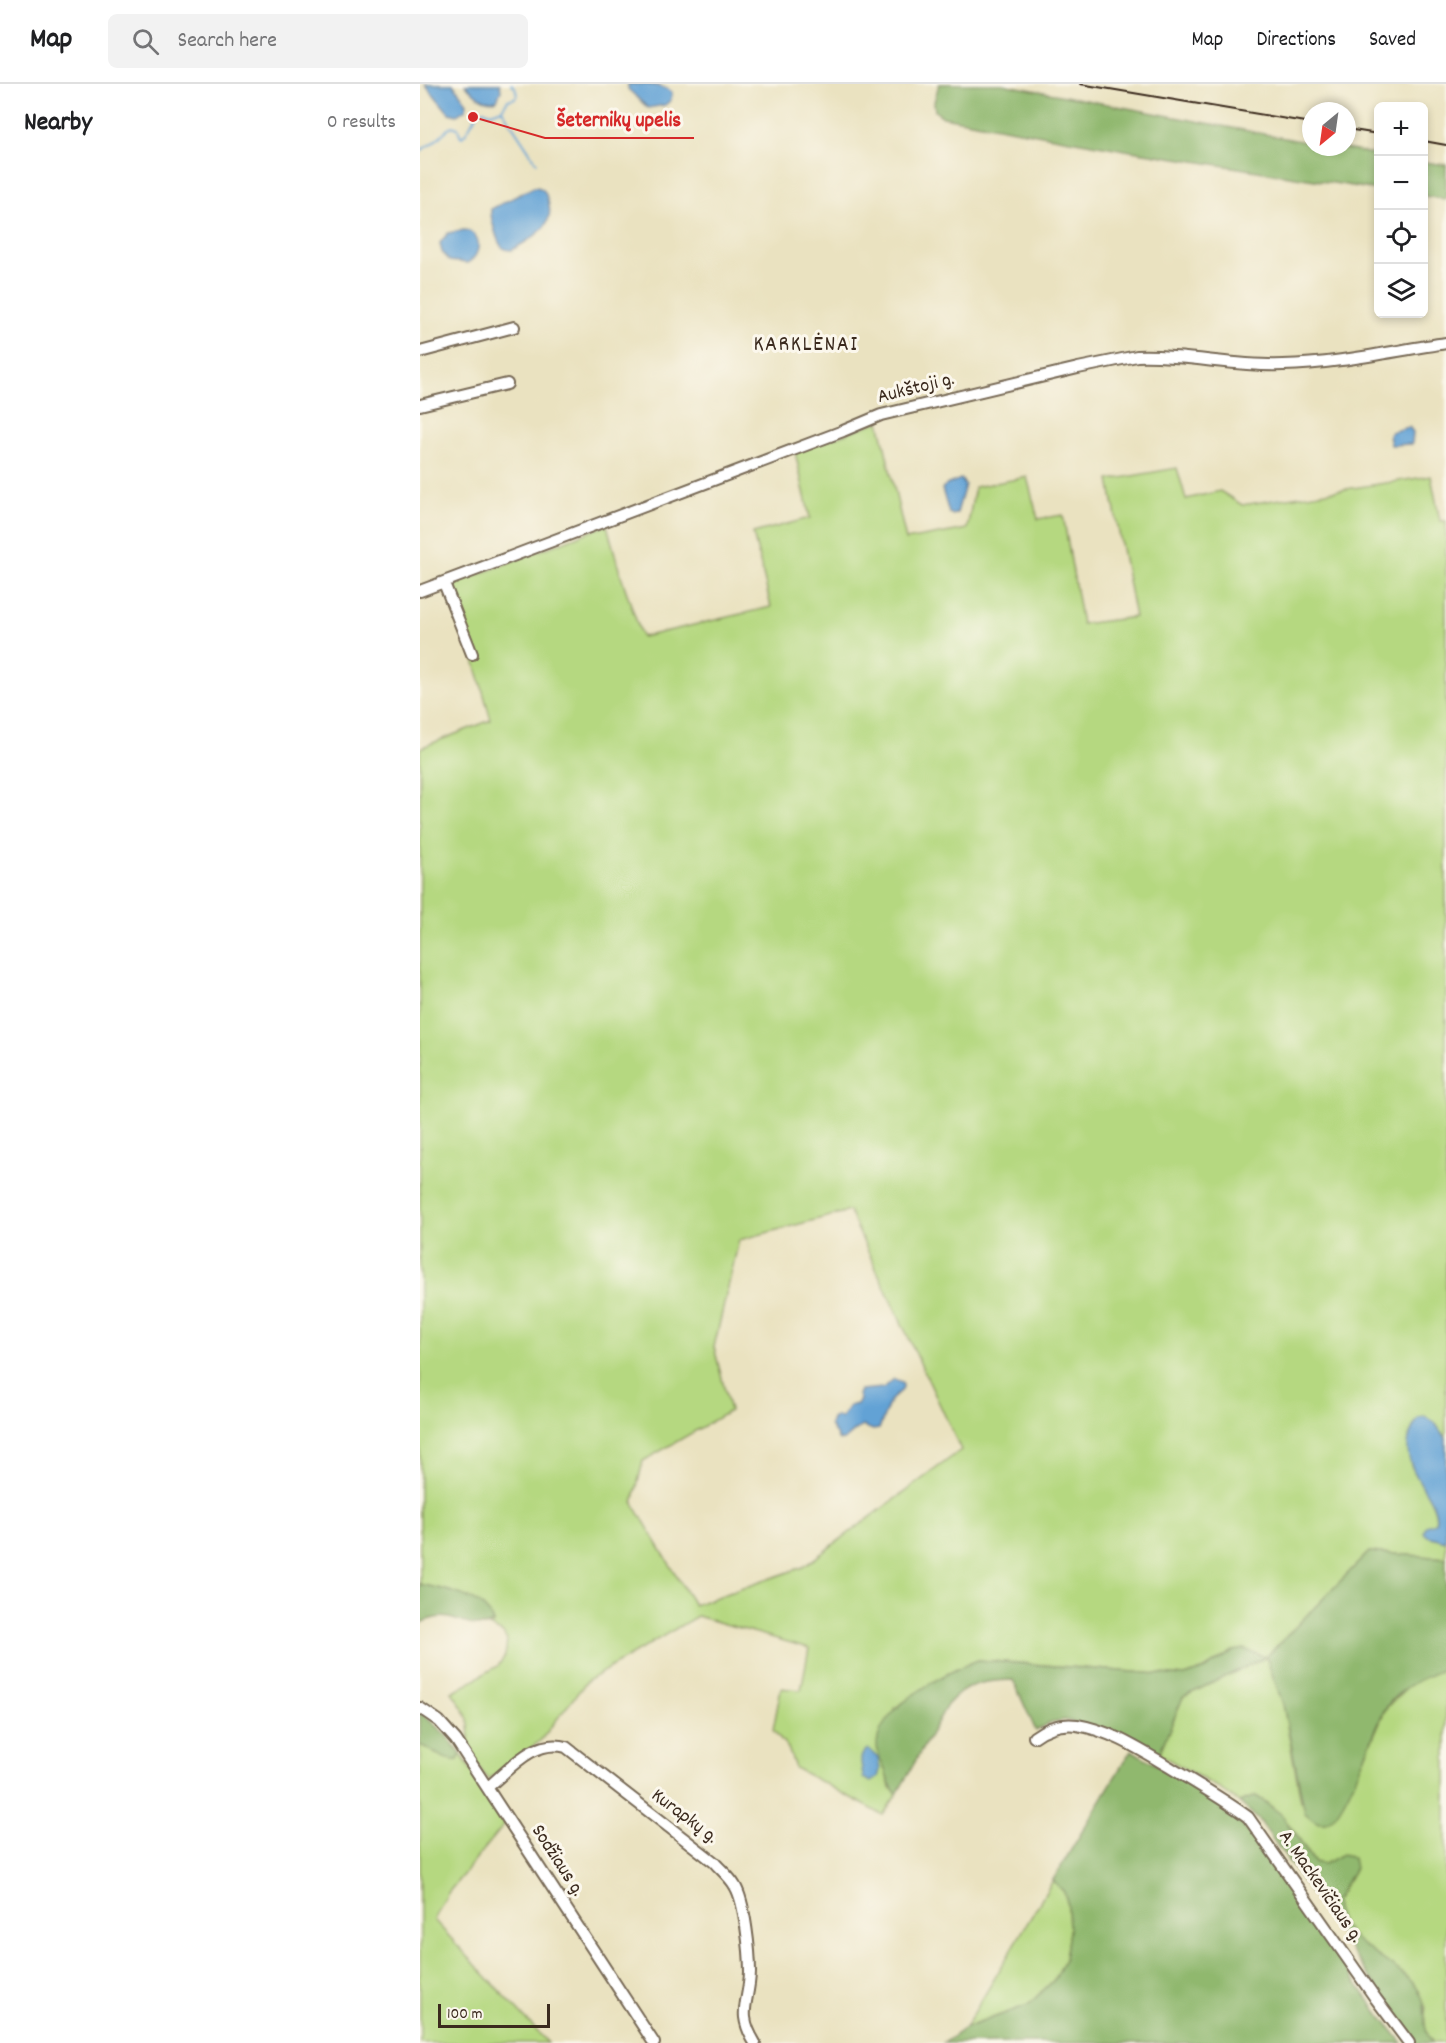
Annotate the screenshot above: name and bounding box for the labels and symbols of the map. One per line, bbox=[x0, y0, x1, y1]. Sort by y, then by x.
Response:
callout: Šeternikų upelis bbox=[545, 99, 694, 138]
north arrow bbox=[1302, 102, 1356, 156]
text: Šeternikų upelis bbox=[557, 107, 681, 137]
district label: KARKLĖNAI bbox=[753, 330, 859, 361]
street label: Aukštoji g. bbox=[875, 366, 957, 412]
street label: Kurapkų g. bbox=[645, 1783, 723, 1851]
street label: Sodžiaus g. bbox=[523, 1820, 591, 1902]
street label: A. Mackevičiaus g. bbox=[1271, 1825, 1369, 1949]
scale bar bbox=[438, 2001, 550, 2028]

